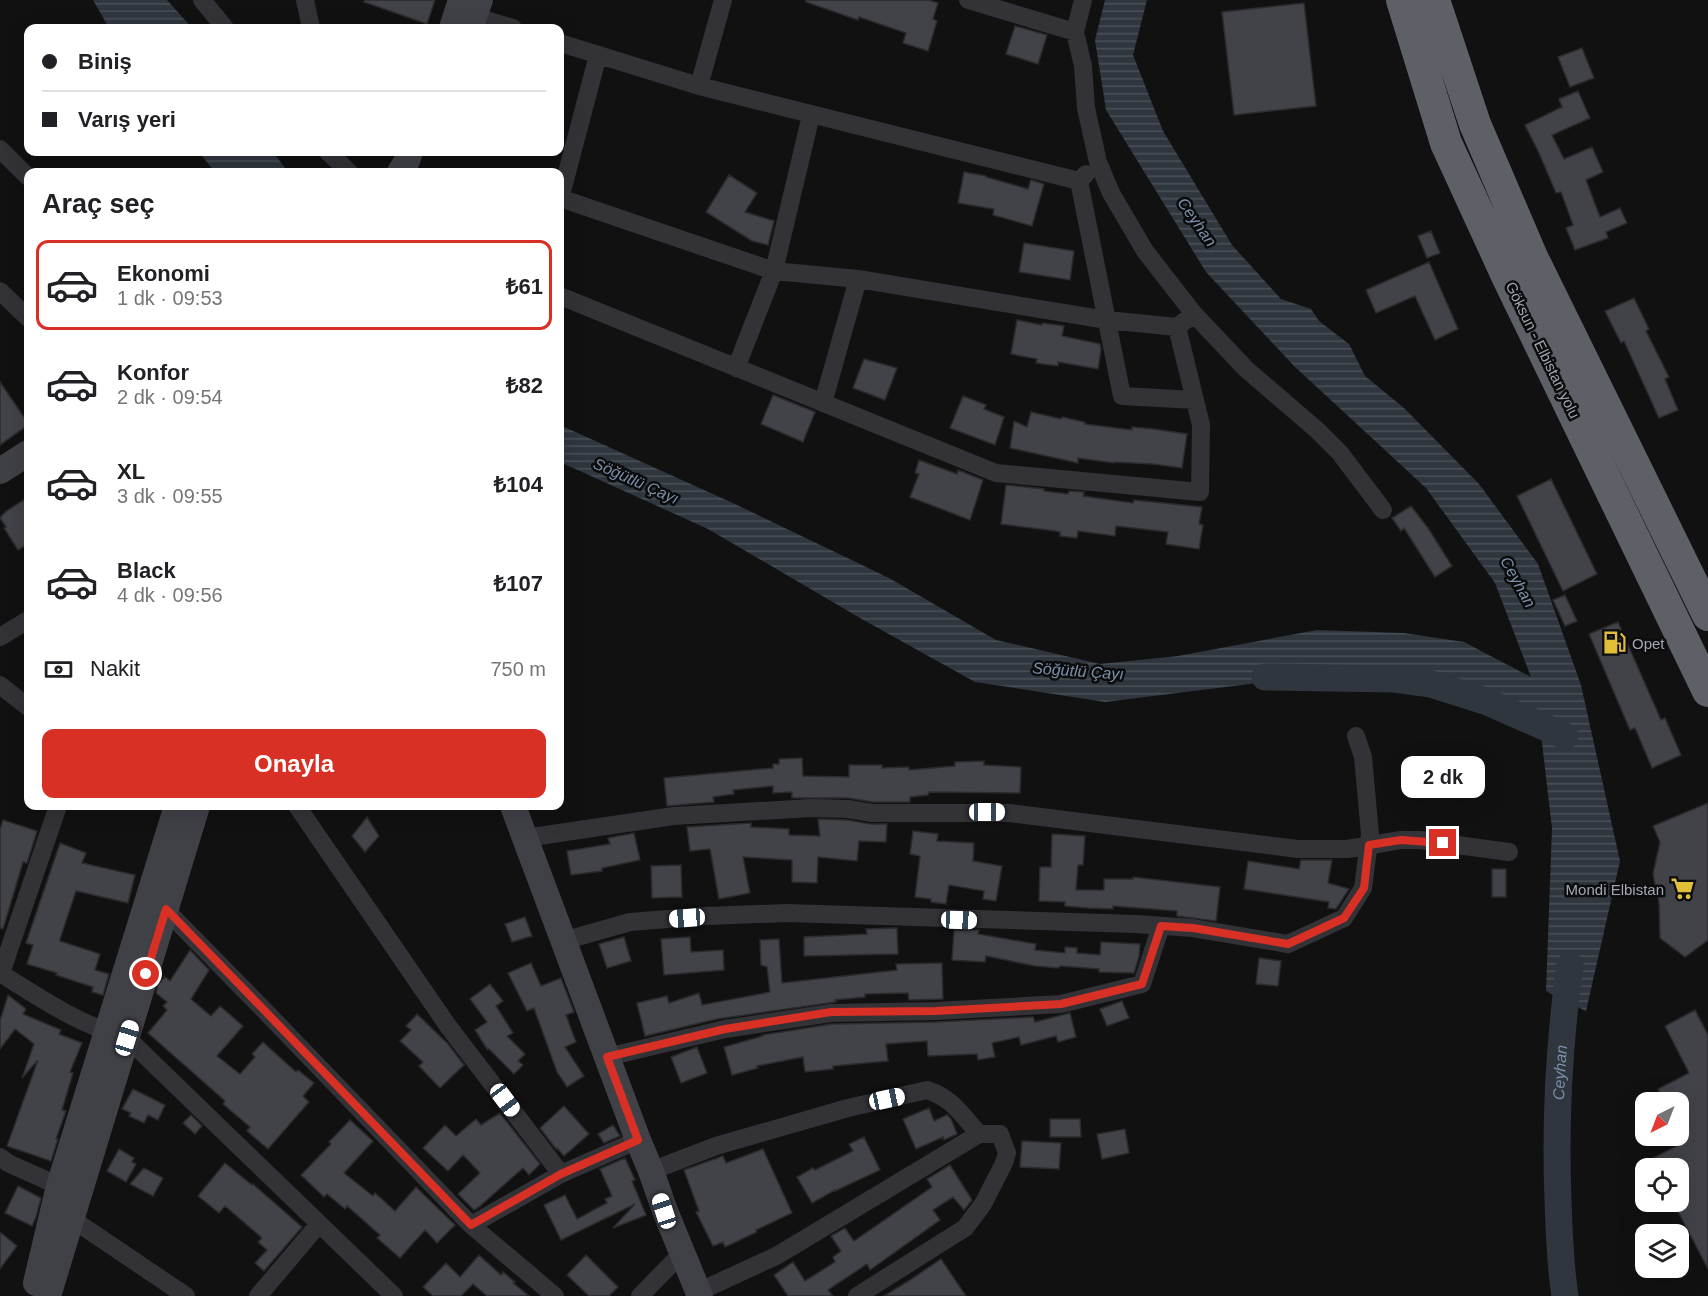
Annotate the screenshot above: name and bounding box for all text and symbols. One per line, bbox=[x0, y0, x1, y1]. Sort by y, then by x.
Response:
text: Biniş bbox=[78, 49, 132, 74]
text: Varış yeri bbox=[78, 107, 176, 132]
text: Araç seç bbox=[42, 189, 155, 219]
water label: Ceyhan bbox=[1174, 195, 1220, 250]
icon: car bbox=[45, 258, 99, 312]
text: Ekonomi bbox=[117, 261, 210, 286]
text: ₺61 bbox=[506, 274, 543, 299]
street label: Göksun - Elbistan yolu bbox=[1502, 279, 1584, 421]
text: 1 dk · 09:53 bbox=[117, 287, 223, 309]
icon: car bbox=[45, 357, 99, 411]
text: Konfor bbox=[117, 360, 189, 385]
text: ₺82 bbox=[506, 373, 543, 398]
text: 2 dk · 09:54 bbox=[117, 386, 223, 408]
water label: Söğütlü Çayı bbox=[591, 455, 681, 507]
icon: car bbox=[45, 456, 99, 510]
text: XL bbox=[117, 459, 145, 484]
text: ₺104 bbox=[494, 472, 543, 497]
text: 3 dk · 09:55 bbox=[117, 485, 223, 507]
water label: Ceyhan bbox=[1497, 554, 1539, 610]
icon: car bbox=[45, 555, 99, 609]
text: Black bbox=[117, 558, 176, 583]
text: ₺107 bbox=[494, 571, 543, 596]
text: 4 dk · 09:56 bbox=[117, 584, 223, 606]
fuel station icon: Opet bbox=[1601, 630, 1627, 656]
place label: Opet bbox=[1632, 635, 1665, 652]
icon: cash bbox=[42, 653, 75, 686]
text: Nakit bbox=[90, 656, 140, 681]
text: 750 m bbox=[490, 658, 546, 680]
water label: Söğütlü Çayı bbox=[1032, 659, 1124, 683]
button: Onayla bbox=[42, 729, 546, 798]
callout: 2 dk bbox=[1401, 756, 1485, 798]
text: 2 dk bbox=[1423, 766, 1463, 788]
car bbox=[969, 803, 1005, 821]
route end bbox=[1429, 829, 1456, 856]
supermarket icon: Mondi Elbistan bbox=[1669, 876, 1695, 902]
place label: Mondi Elbistan bbox=[1566, 881, 1664, 898]
car bbox=[668, 908, 706, 928]
car bbox=[941, 910, 977, 930]
route start bbox=[132, 960, 159, 987]
car bbox=[113, 1018, 141, 1058]
water label: Ceyhan bbox=[1549, 1044, 1570, 1100]
car bbox=[487, 1080, 523, 1120]
car bbox=[868, 1086, 906, 1112]
north arrow bbox=[1635, 1092, 1689, 1146]
map controls bbox=[1635, 1092, 1689, 1278]
button: locate bbox=[1635, 1158, 1689, 1212]
car bbox=[650, 1191, 678, 1231]
button: layers bbox=[1635, 1224, 1689, 1278]

